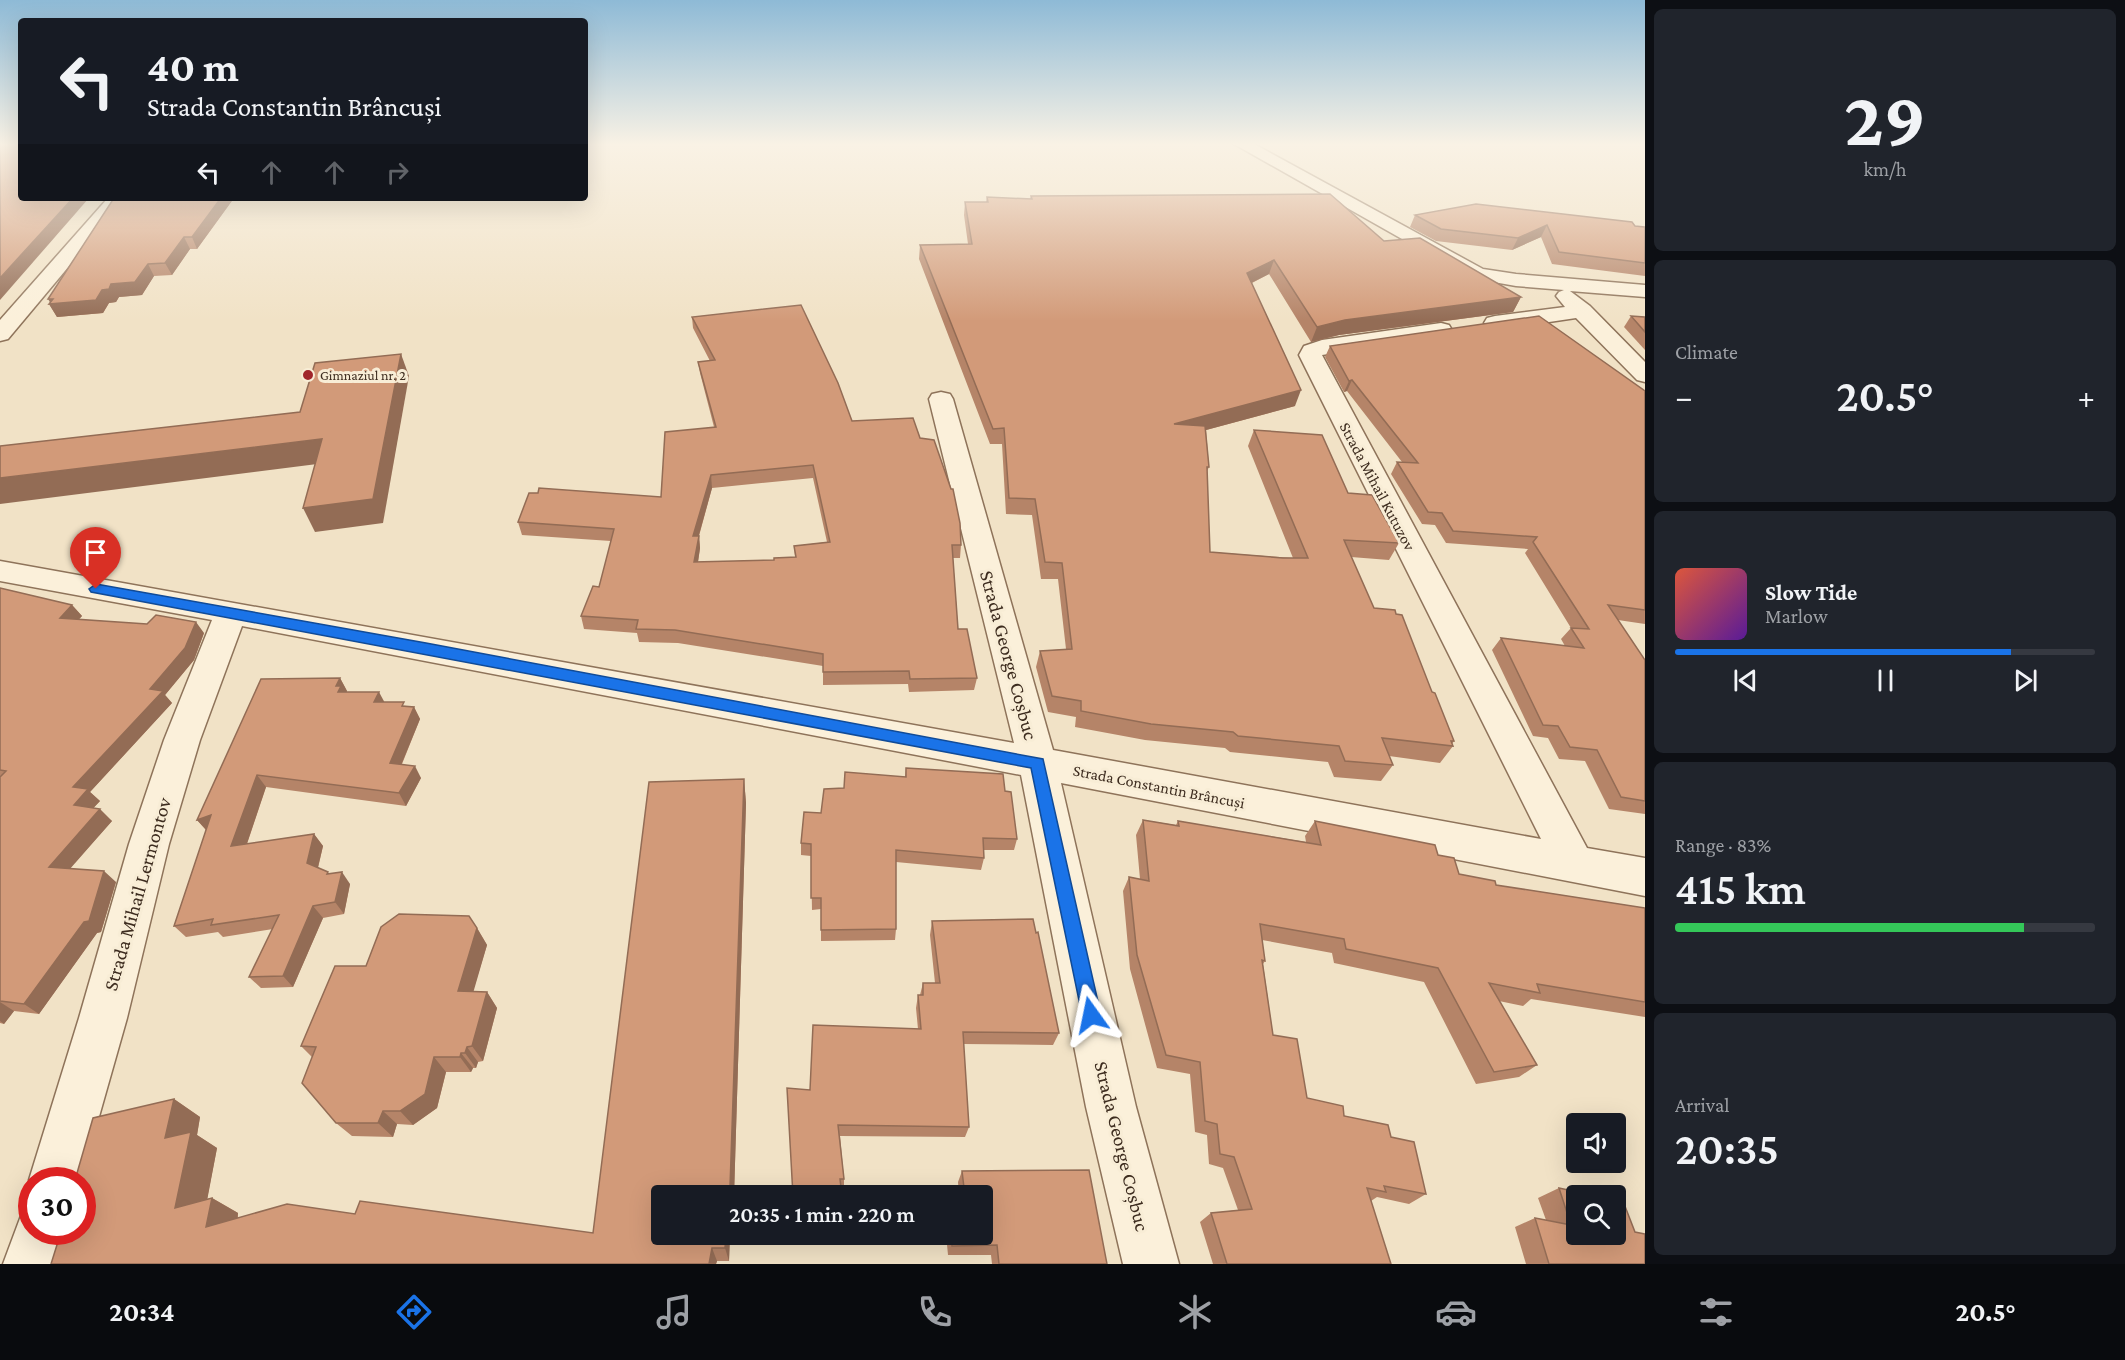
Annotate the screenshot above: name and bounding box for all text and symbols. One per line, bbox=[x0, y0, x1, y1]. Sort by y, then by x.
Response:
icon: left bbox=[48, 42, 126, 120]
text: 40 m bbox=[147, 43, 239, 90]
text: 29 bbox=[1844, 75, 1926, 162]
text: Strada Constantin Brâncuși bbox=[147, 92, 442, 122]
icon: left bbox=[192, 156, 225, 189]
icon: ahead bbox=[255, 156, 288, 189]
icon: ahead bbox=[318, 156, 351, 189]
icon: right bbox=[381, 156, 414, 189]
text: km/h bbox=[1863, 158, 1907, 180]
text: Climate bbox=[1675, 341, 1738, 363]
place label: Gimnaziul nr. 2 bbox=[320, 367, 406, 383]
marker: Gimnaziul nr. 2 bbox=[301, 368, 315, 382]
text: 20.5° bbox=[1836, 371, 1934, 421]
text: − bbox=[1675, 378, 1692, 415]
text: + bbox=[2078, 378, 2095, 415]
street label: Strada Mihail Kutuzov bbox=[1337, 419, 1419, 554]
pin bbox=[70, 527, 121, 589]
icon: arrive bbox=[79, 536, 112, 569]
street label: Strada George Coșbuc bbox=[974, 568, 1042, 743]
text: Slow Tide bbox=[1765, 580, 1857, 605]
text: Marlow bbox=[1765, 605, 1828, 627]
icon: previous bbox=[1729, 664, 1762, 697]
icon: pause bbox=[1869, 664, 1902, 697]
icon: next bbox=[2009, 664, 2042, 697]
street label: Strada Constantin Brâncuși bbox=[1071, 761, 1246, 813]
street label: Strada Mihail Lermontov bbox=[99, 794, 175, 993]
text: Range · 83% bbox=[1675, 834, 1771, 856]
text: 415 km bbox=[1675, 864, 1806, 914]
position arrow bbox=[1059, 983, 1123, 1047]
street label: Strada George Coșbuc bbox=[1088, 1059, 1154, 1234]
text: Arrival bbox=[1675, 1094, 1729, 1116]
map controls bbox=[1566, 1113, 1626, 1245]
button: sound bbox=[1566, 1113, 1626, 1173]
text: 20:35 bbox=[1675, 1124, 1779, 1174]
speed limit sign: 30 bbox=[18, 1167, 96, 1245]
button: search bbox=[1566, 1185, 1626, 1245]
text: 20:35 · 1 min · 220 m bbox=[729, 1202, 915, 1227]
icon: directions bbox=[393, 1291, 435, 1333]
icon: music bbox=[653, 1291, 695, 1333]
icon: phone bbox=[914, 1291, 956, 1333]
icon: climate bbox=[1174, 1291, 1216, 1333]
icon: car bbox=[1435, 1291, 1477, 1333]
icon: filters bbox=[1695, 1291, 1737, 1333]
text: 20:34 bbox=[109, 1297, 175, 1327]
text: 20.5° bbox=[1956, 1297, 2016, 1327]

